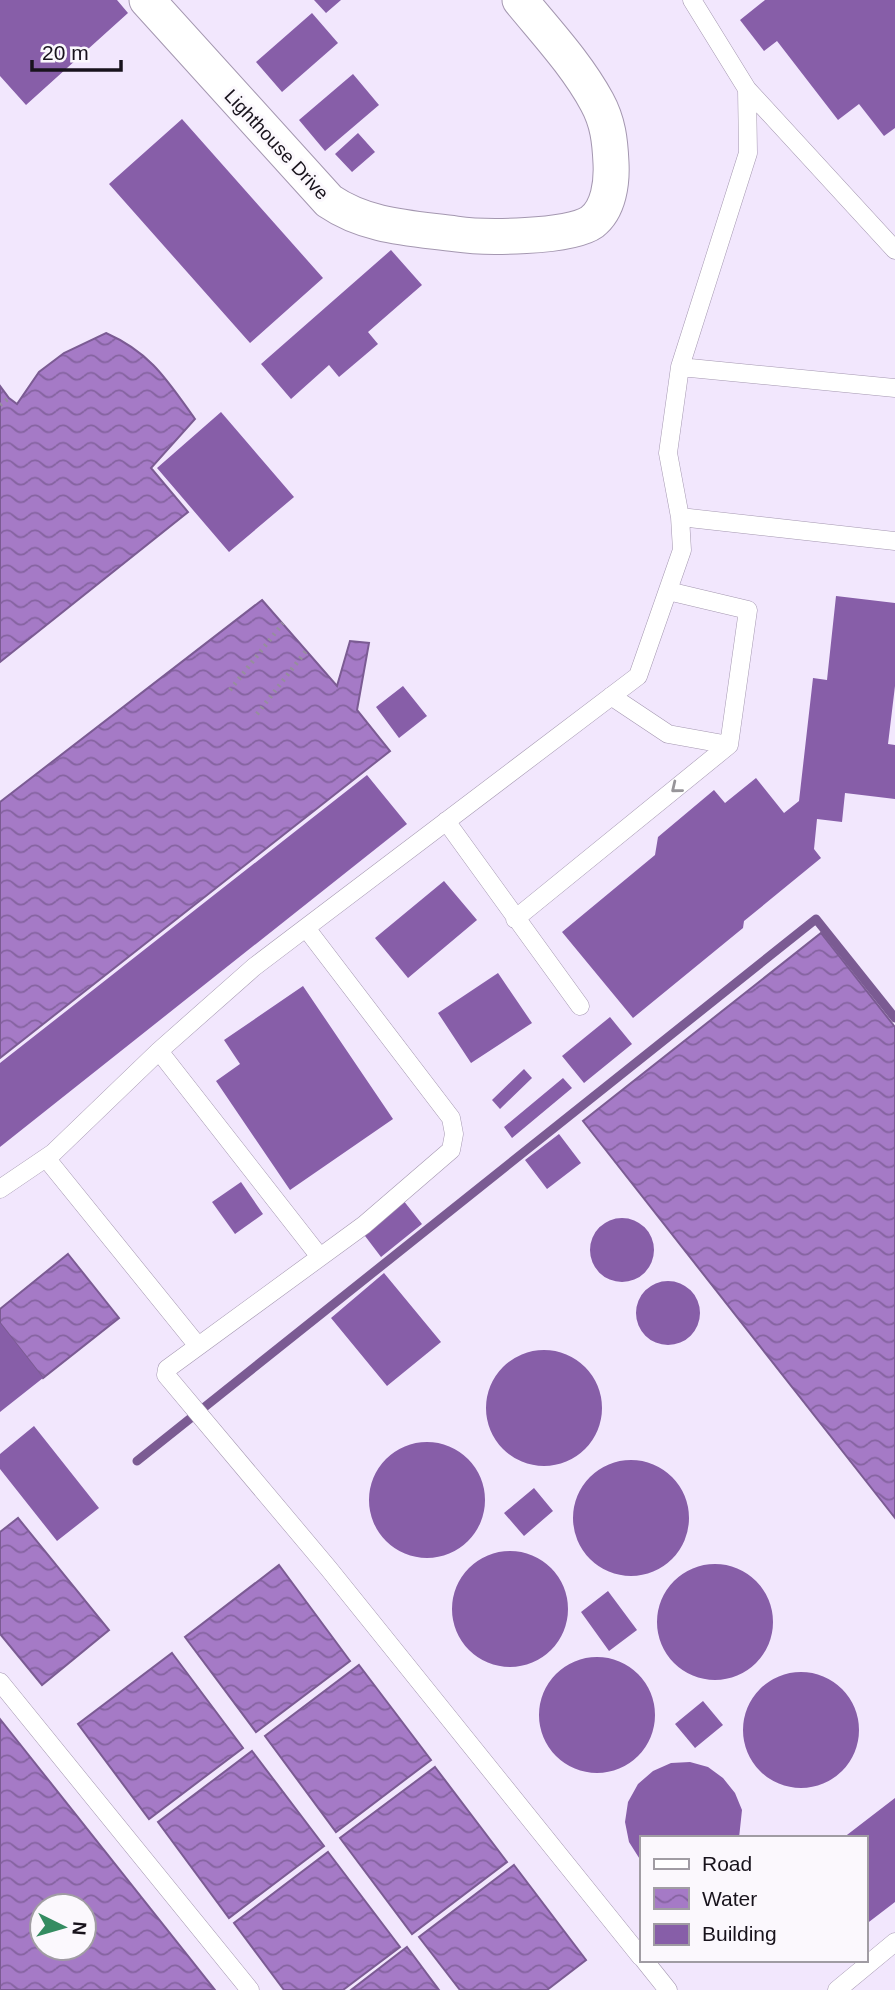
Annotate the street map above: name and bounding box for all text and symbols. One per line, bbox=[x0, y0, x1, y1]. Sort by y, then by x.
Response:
scale bar bbox=[32, 28, 121, 72]
text: 20 m bbox=[42, 41, 89, 64]
street label: Lighthouse Drive bbox=[220, 85, 333, 204]
one-way arrow bbox=[671, 780, 684, 792]
legend bbox=[640, 1836, 867, 1962]
text: Road bbox=[702, 1852, 752, 1875]
text: Water bbox=[702, 1887, 757, 1910]
north arrow bbox=[28, 1892, 98, 1962]
text: N bbox=[68, 1921, 90, 1936]
text: Building bbox=[702, 1922, 777, 1945]

